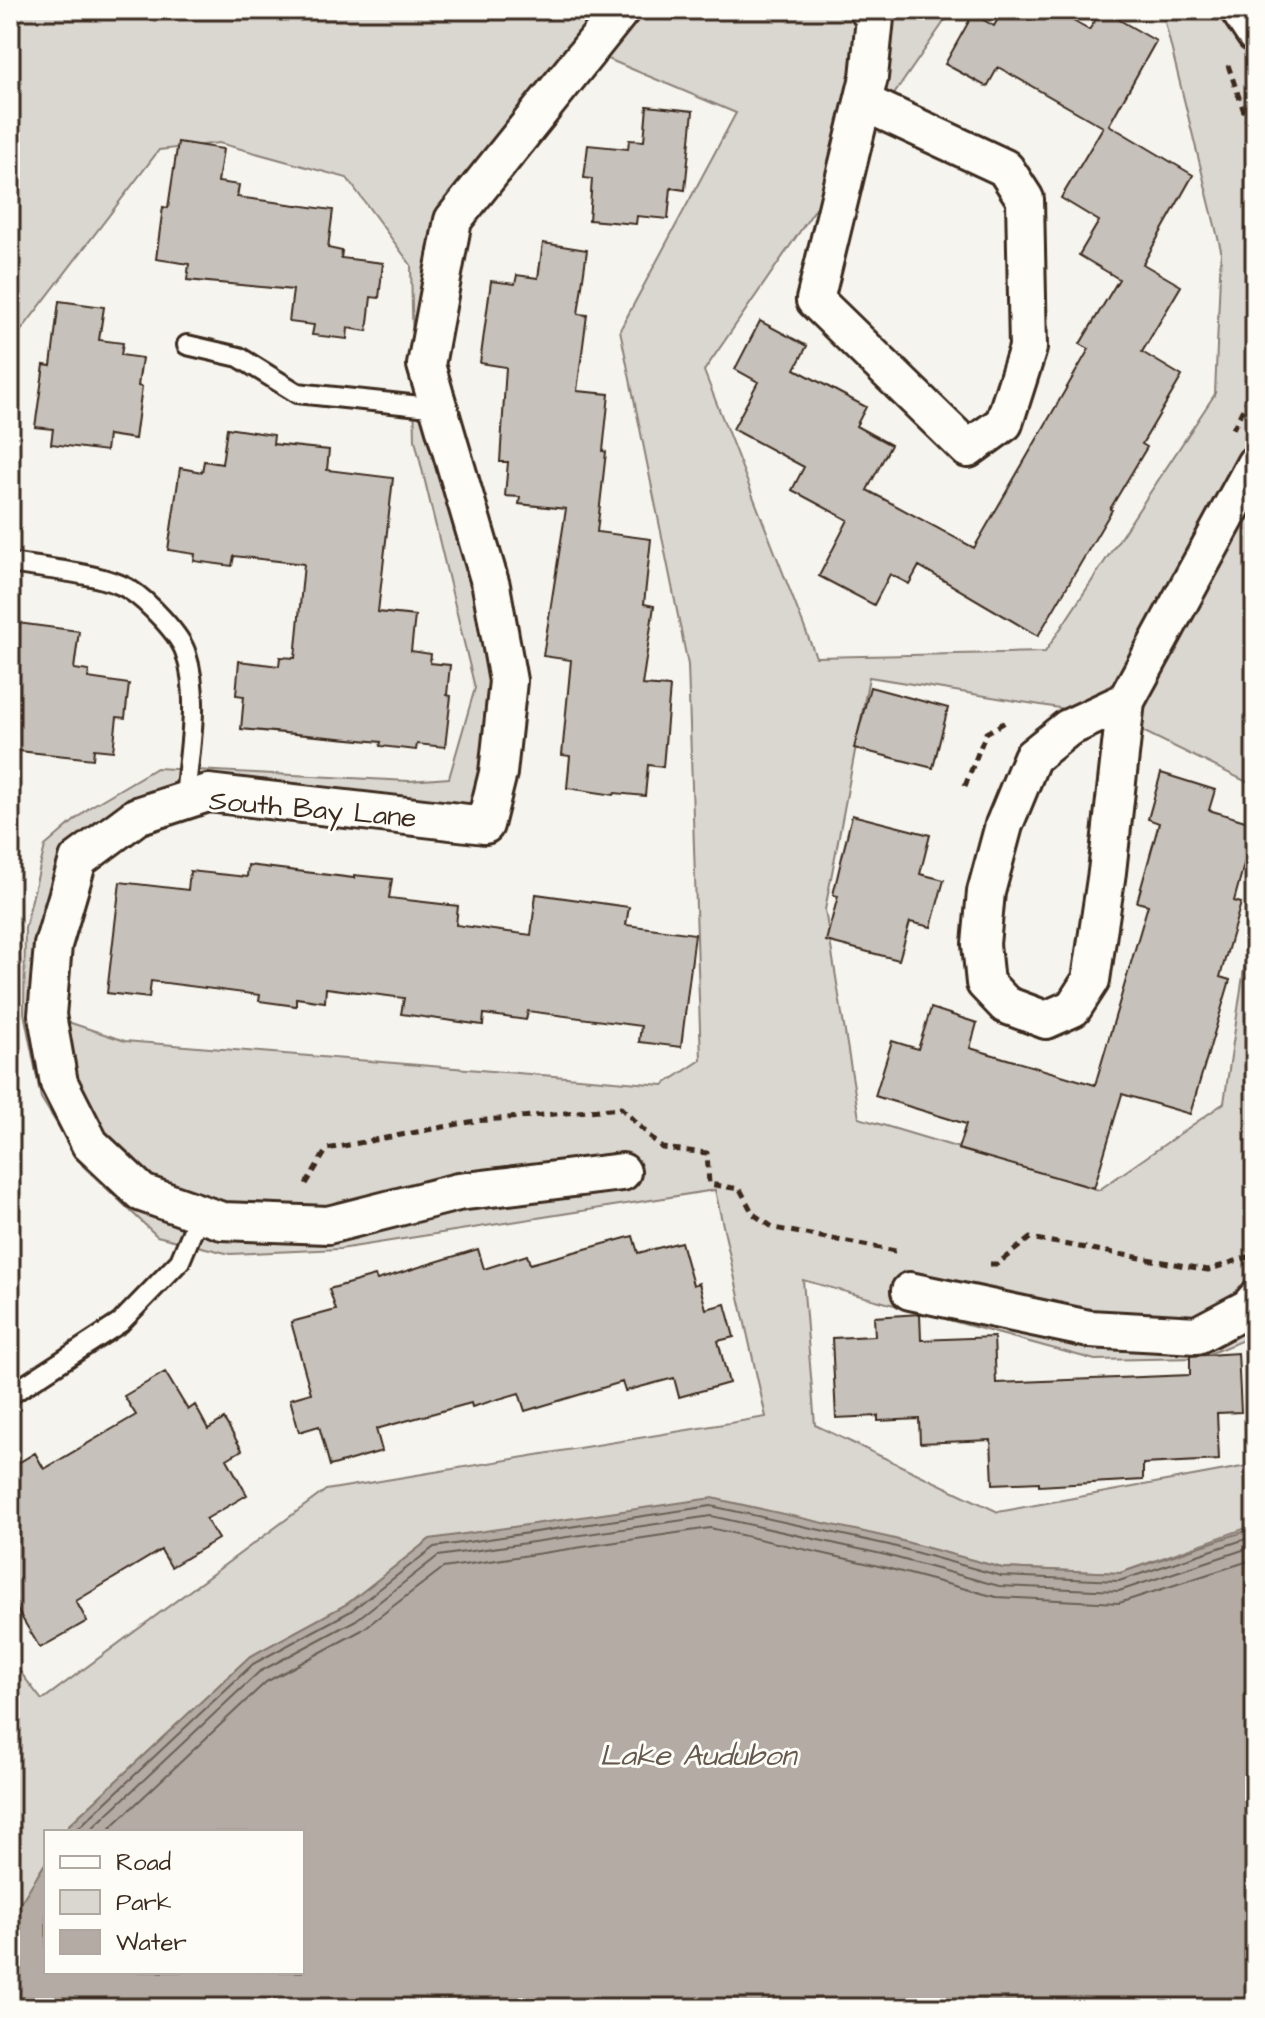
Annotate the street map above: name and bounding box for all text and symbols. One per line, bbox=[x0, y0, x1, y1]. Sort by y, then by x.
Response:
street label: South Bay Lane bbox=[207, 781, 418, 840]
water label: Lake Audubon bbox=[600, 1735, 799, 1777]
legend bbox=[44, 1830, 304, 1974]
text: Road bbox=[116, 1846, 171, 1880]
text: Park bbox=[116, 1886, 172, 1920]
text: Water bbox=[116, 1926, 187, 1960]

